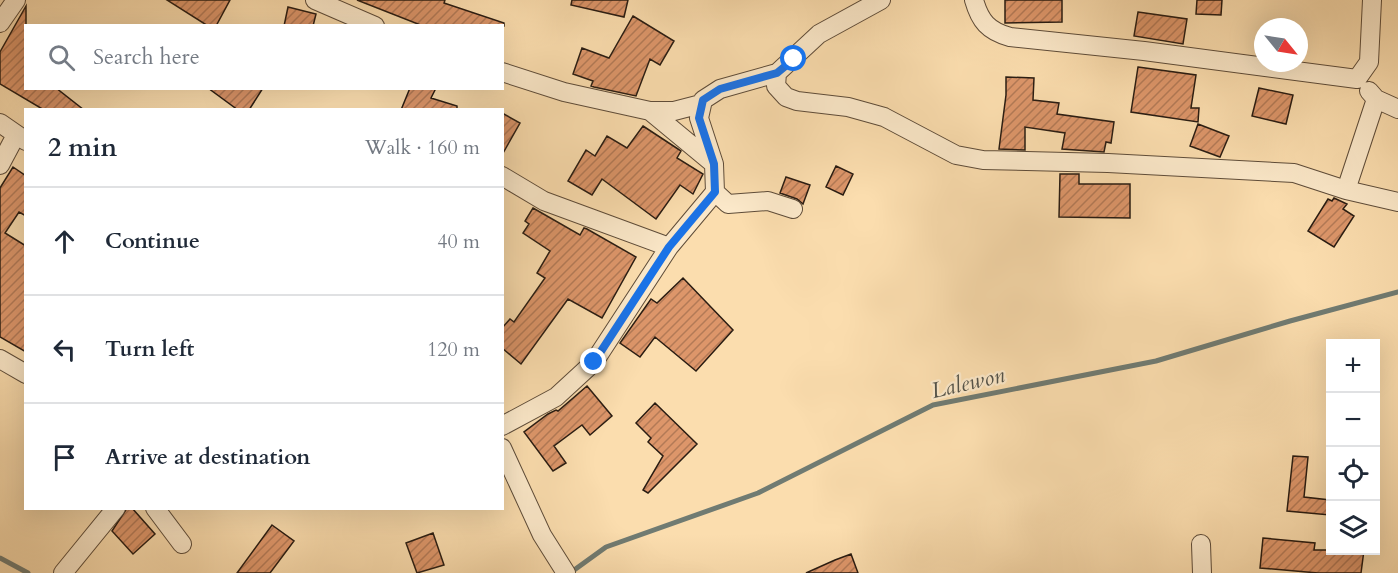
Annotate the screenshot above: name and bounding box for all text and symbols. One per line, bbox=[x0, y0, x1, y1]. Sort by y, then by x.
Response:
north arrow bbox=[1254, 18, 1308, 72]
search box bbox=[24, 24, 504, 90]
icon: search bbox=[45, 41, 78, 74]
text: Search here bbox=[93, 42, 200, 72]
route start bbox=[780, 45, 806, 71]
text: 2 min bbox=[48, 130, 117, 165]
text: Walk · 160 m bbox=[365, 134, 480, 161]
icon: ahead bbox=[48, 225, 81, 258]
text: Continue bbox=[105, 226, 200, 256]
text: 40 m bbox=[437, 228, 480, 255]
icon: left bbox=[48, 333, 81, 366]
text: Turn left bbox=[105, 334, 194, 364]
text: 120 m bbox=[427, 336, 480, 363]
map controls bbox=[1326, 339, 1380, 555]
button: + bbox=[1326, 339, 1380, 393]
route end bbox=[580, 348, 606, 374]
water label: Lalewon bbox=[928, 360, 1008, 406]
button: − bbox=[1326, 393, 1380, 447]
icon: arrive bbox=[48, 441, 81, 474]
text: Arrive at destination bbox=[105, 442, 310, 472]
button: locate bbox=[1326, 447, 1380, 501]
button: layers bbox=[1326, 501, 1380, 555]

